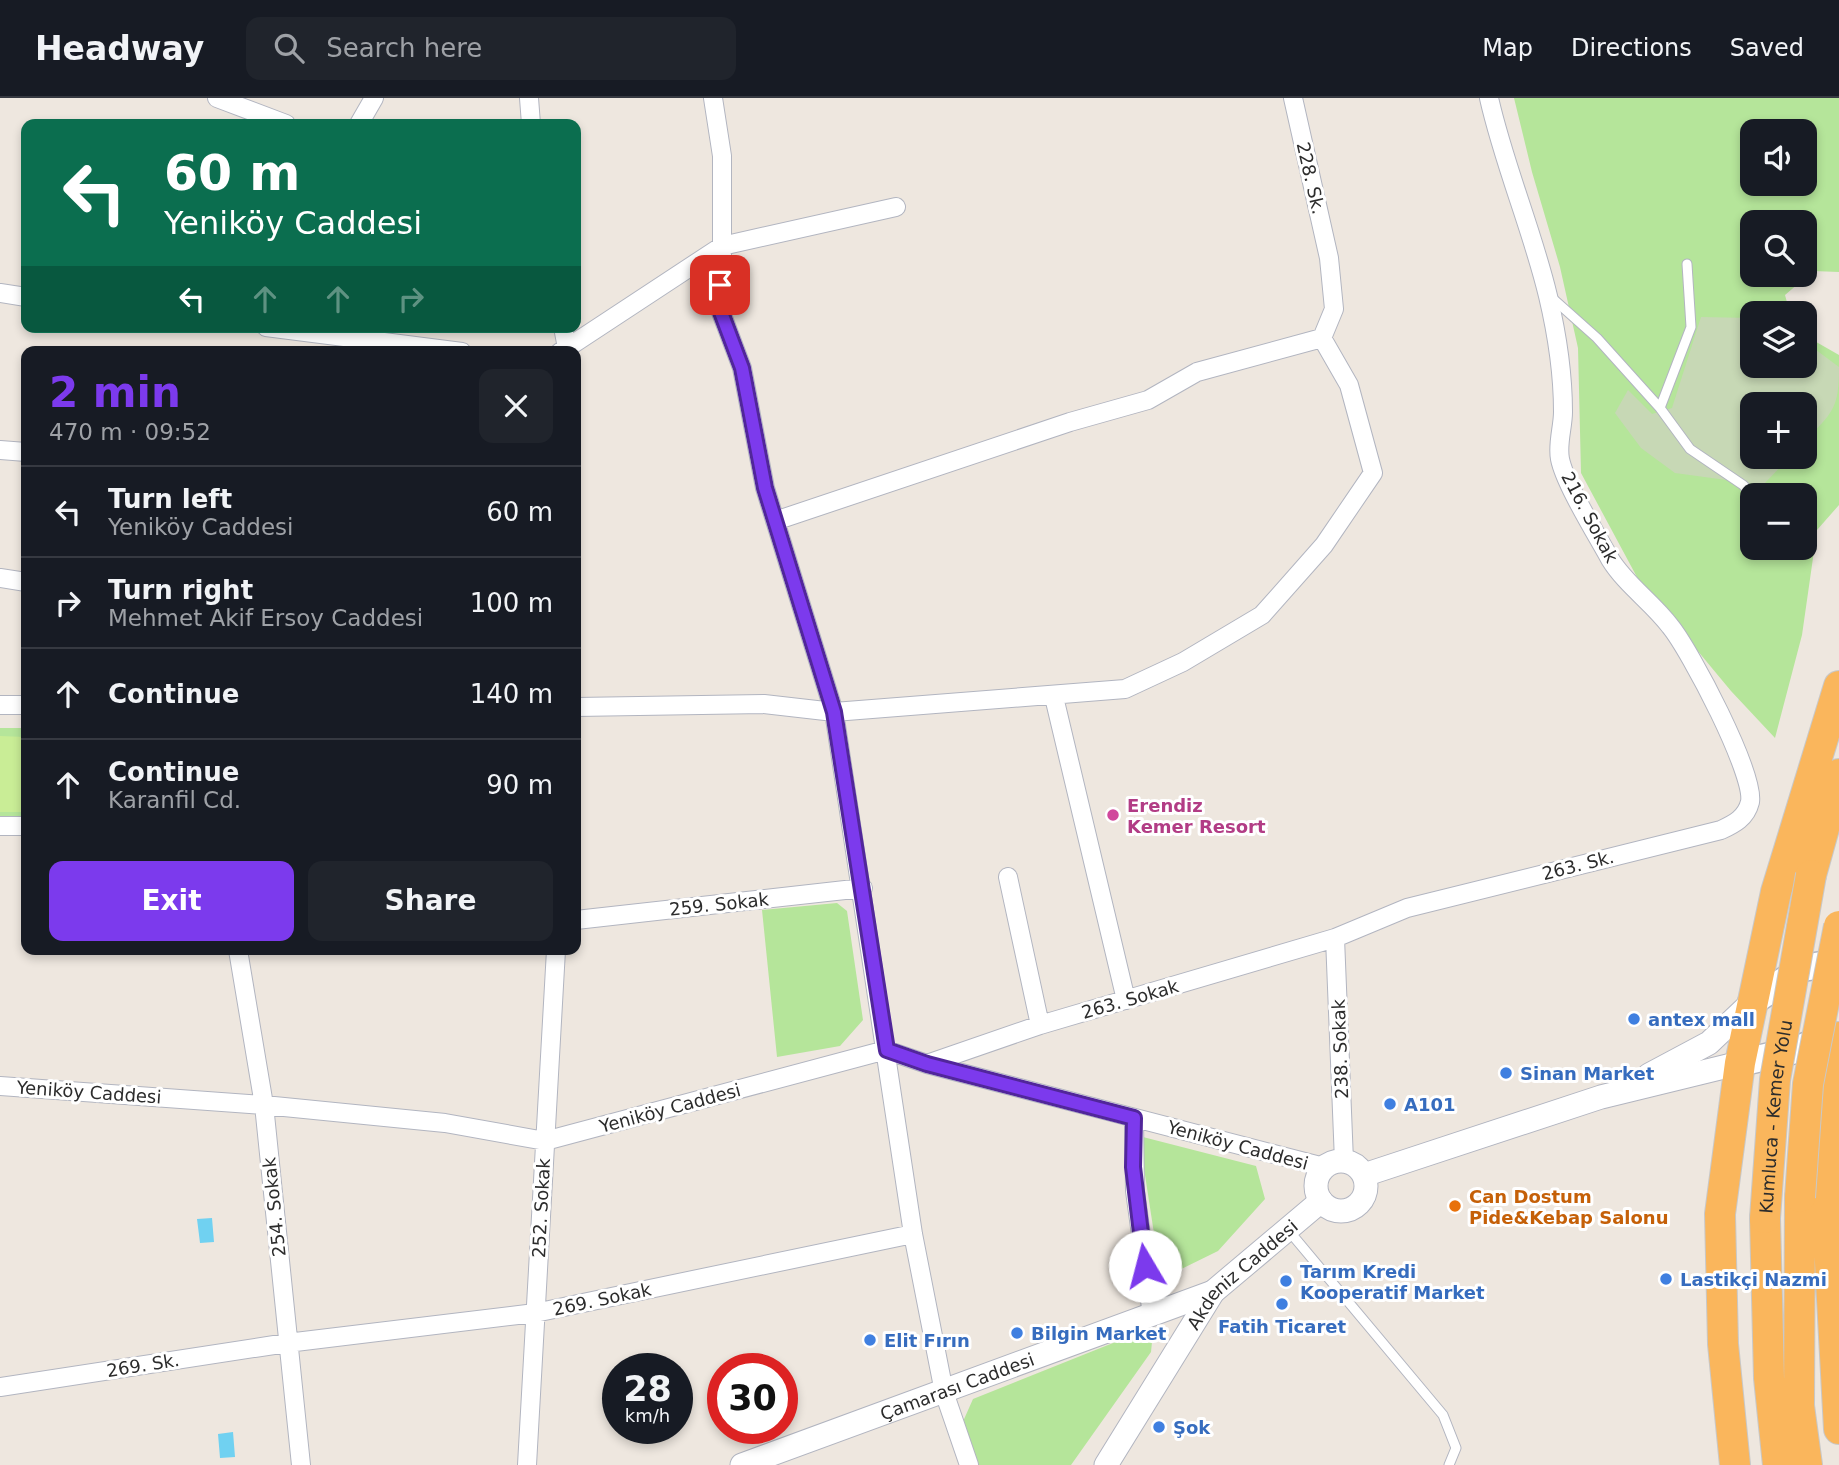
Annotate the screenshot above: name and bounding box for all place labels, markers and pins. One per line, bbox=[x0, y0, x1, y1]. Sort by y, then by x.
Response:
pin bbox=[690, 255, 750, 315]
place label: Erendiz Kemer Resort bbox=[1127, 795, 1266, 837]
marker: Erendiz Kemer Resort bbox=[1105, 807, 1121, 823]
place label: antex mall bbox=[1648, 1009, 1755, 1030]
marker: antex mall bbox=[1626, 1011, 1642, 1027]
place label: Sinan Market bbox=[1520, 1063, 1655, 1084]
marker: Sinan Market bbox=[1498, 1065, 1514, 1081]
place label: A101 bbox=[1404, 1094, 1456, 1115]
marker: A101 bbox=[1382, 1096, 1398, 1112]
place label: Can Dostum Pide&Kebap Salonu bbox=[1469, 1186, 1668, 1228]
marker: Can Dostum Pide&Kebap Salonu bbox=[1447, 1198, 1463, 1214]
place label: Tarım Kredi Kooperatif Market bbox=[1300, 1261, 1485, 1303]
place label: Lastikçi Nazmi bbox=[1680, 1269, 1827, 1290]
marker: Lastikçi Nazmi bbox=[1658, 1271, 1674, 1287]
marker: Tarım Kredi Kooperatif Market bbox=[1278, 1273, 1294, 1289]
marker: Fatih Ticaret bbox=[1274, 1296, 1290, 1312]
place label: Fatih Ticaret bbox=[1218, 1316, 1346, 1337]
place label: Bilgin Market bbox=[1031, 1323, 1167, 1344]
marker: Bilgin Market bbox=[1009, 1325, 1025, 1341]
place label: Elit Fırın bbox=[884, 1330, 970, 1351]
marker: Elit Fırın bbox=[862, 1332, 878, 1348]
place label: Şok bbox=[1173, 1417, 1211, 1438]
marker: Şok bbox=[1151, 1419, 1167, 1435]

